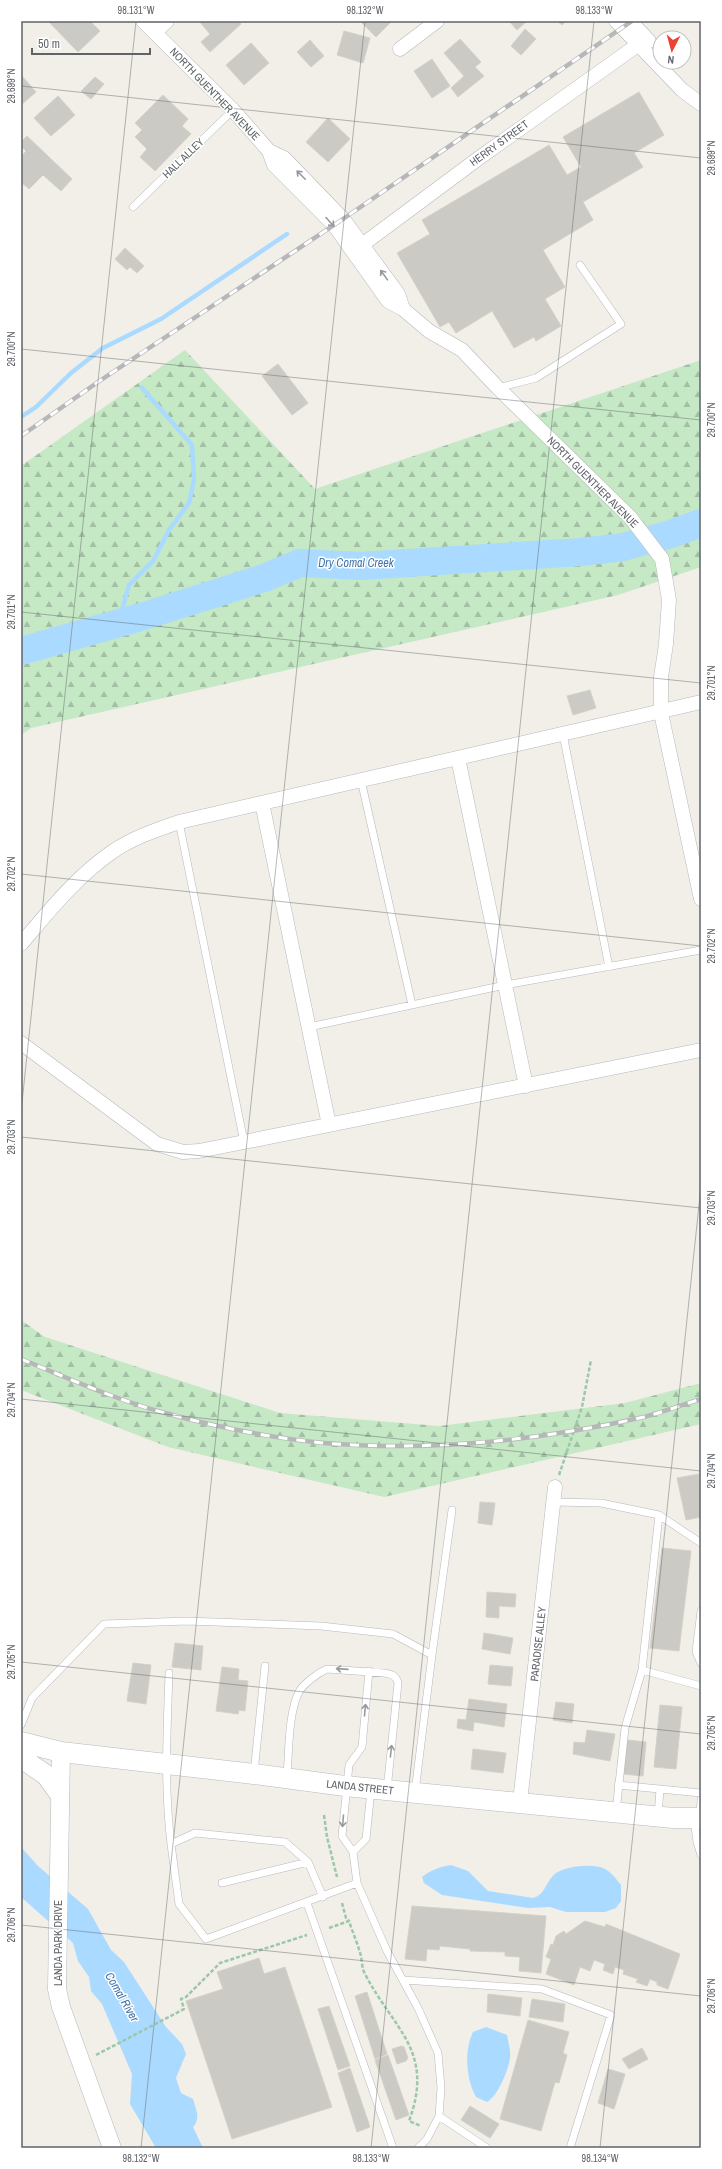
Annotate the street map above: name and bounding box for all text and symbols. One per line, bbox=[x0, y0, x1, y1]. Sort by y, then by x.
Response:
text: 98.131°W bbox=[118, 4, 155, 17]
text: 98.132°W bbox=[347, 4, 384, 17]
text: 98.133°W bbox=[576, 4, 613, 17]
scale bar bbox=[32, 30, 150, 56]
north arrow bbox=[652, 30, 692, 70]
text: 50 m bbox=[38, 36, 60, 52]
street label: NORTH GUENTHER AVENUE bbox=[167, 45, 263, 143]
text: N bbox=[667, 53, 675, 67]
text: 29.699°N bbox=[5, 68, 18, 104]
street label: HERRY STREET bbox=[467, 117, 532, 169]
street label: HALL ALLEY bbox=[159, 135, 207, 181]
text: 29.699°N bbox=[705, 140, 718, 176]
one-way arrow bbox=[296, 170, 306, 180]
one-way arrow bbox=[326, 217, 335, 227]
one-way arrow bbox=[380, 270, 388, 281]
text: 29.700°N bbox=[5, 331, 18, 367]
text: 29.700°N bbox=[705, 402, 718, 438]
street label: NORTH GUENTHER AVENUE bbox=[544, 433, 642, 531]
water label: Dry Comal Creek bbox=[318, 555, 395, 571]
text: 29.701°N bbox=[5, 594, 18, 630]
text: 29.701°N bbox=[705, 665, 718, 701]
text: 29.702°N bbox=[5, 856, 18, 892]
text: 29.702°N bbox=[705, 928, 718, 964]
text: 29.703°N bbox=[5, 1119, 18, 1155]
text: 29.703°N bbox=[705, 1190, 718, 1226]
text: 29.704°N bbox=[5, 1382, 18, 1418]
text: 29.704°N bbox=[705, 1453, 718, 1489]
street label: PARADISE ALLEY bbox=[527, 1606, 549, 1682]
text: 29.705°N bbox=[5, 1644, 18, 1680]
one-way arrow bbox=[336, 1665, 349, 1672]
one-way arrow bbox=[362, 1704, 369, 1717]
text: 29.705°N bbox=[705, 1715, 718, 1751]
one-way arrow bbox=[387, 1745, 395, 1758]
street label: LANDA STREET bbox=[326, 1777, 395, 1798]
one-way arrow bbox=[339, 1814, 346, 1827]
street label: LANDA PARK DRIVE bbox=[51, 1900, 65, 1986]
text: 29.706°N bbox=[5, 1907, 18, 1943]
water label: Comal River bbox=[101, 1969, 143, 2025]
text: 29.706°N bbox=[705, 1978, 718, 2014]
text: 98.132°W bbox=[123, 2152, 160, 2165]
text: 98.133°W bbox=[353, 2152, 390, 2165]
text: 98.134°W bbox=[582, 2152, 619, 2165]

